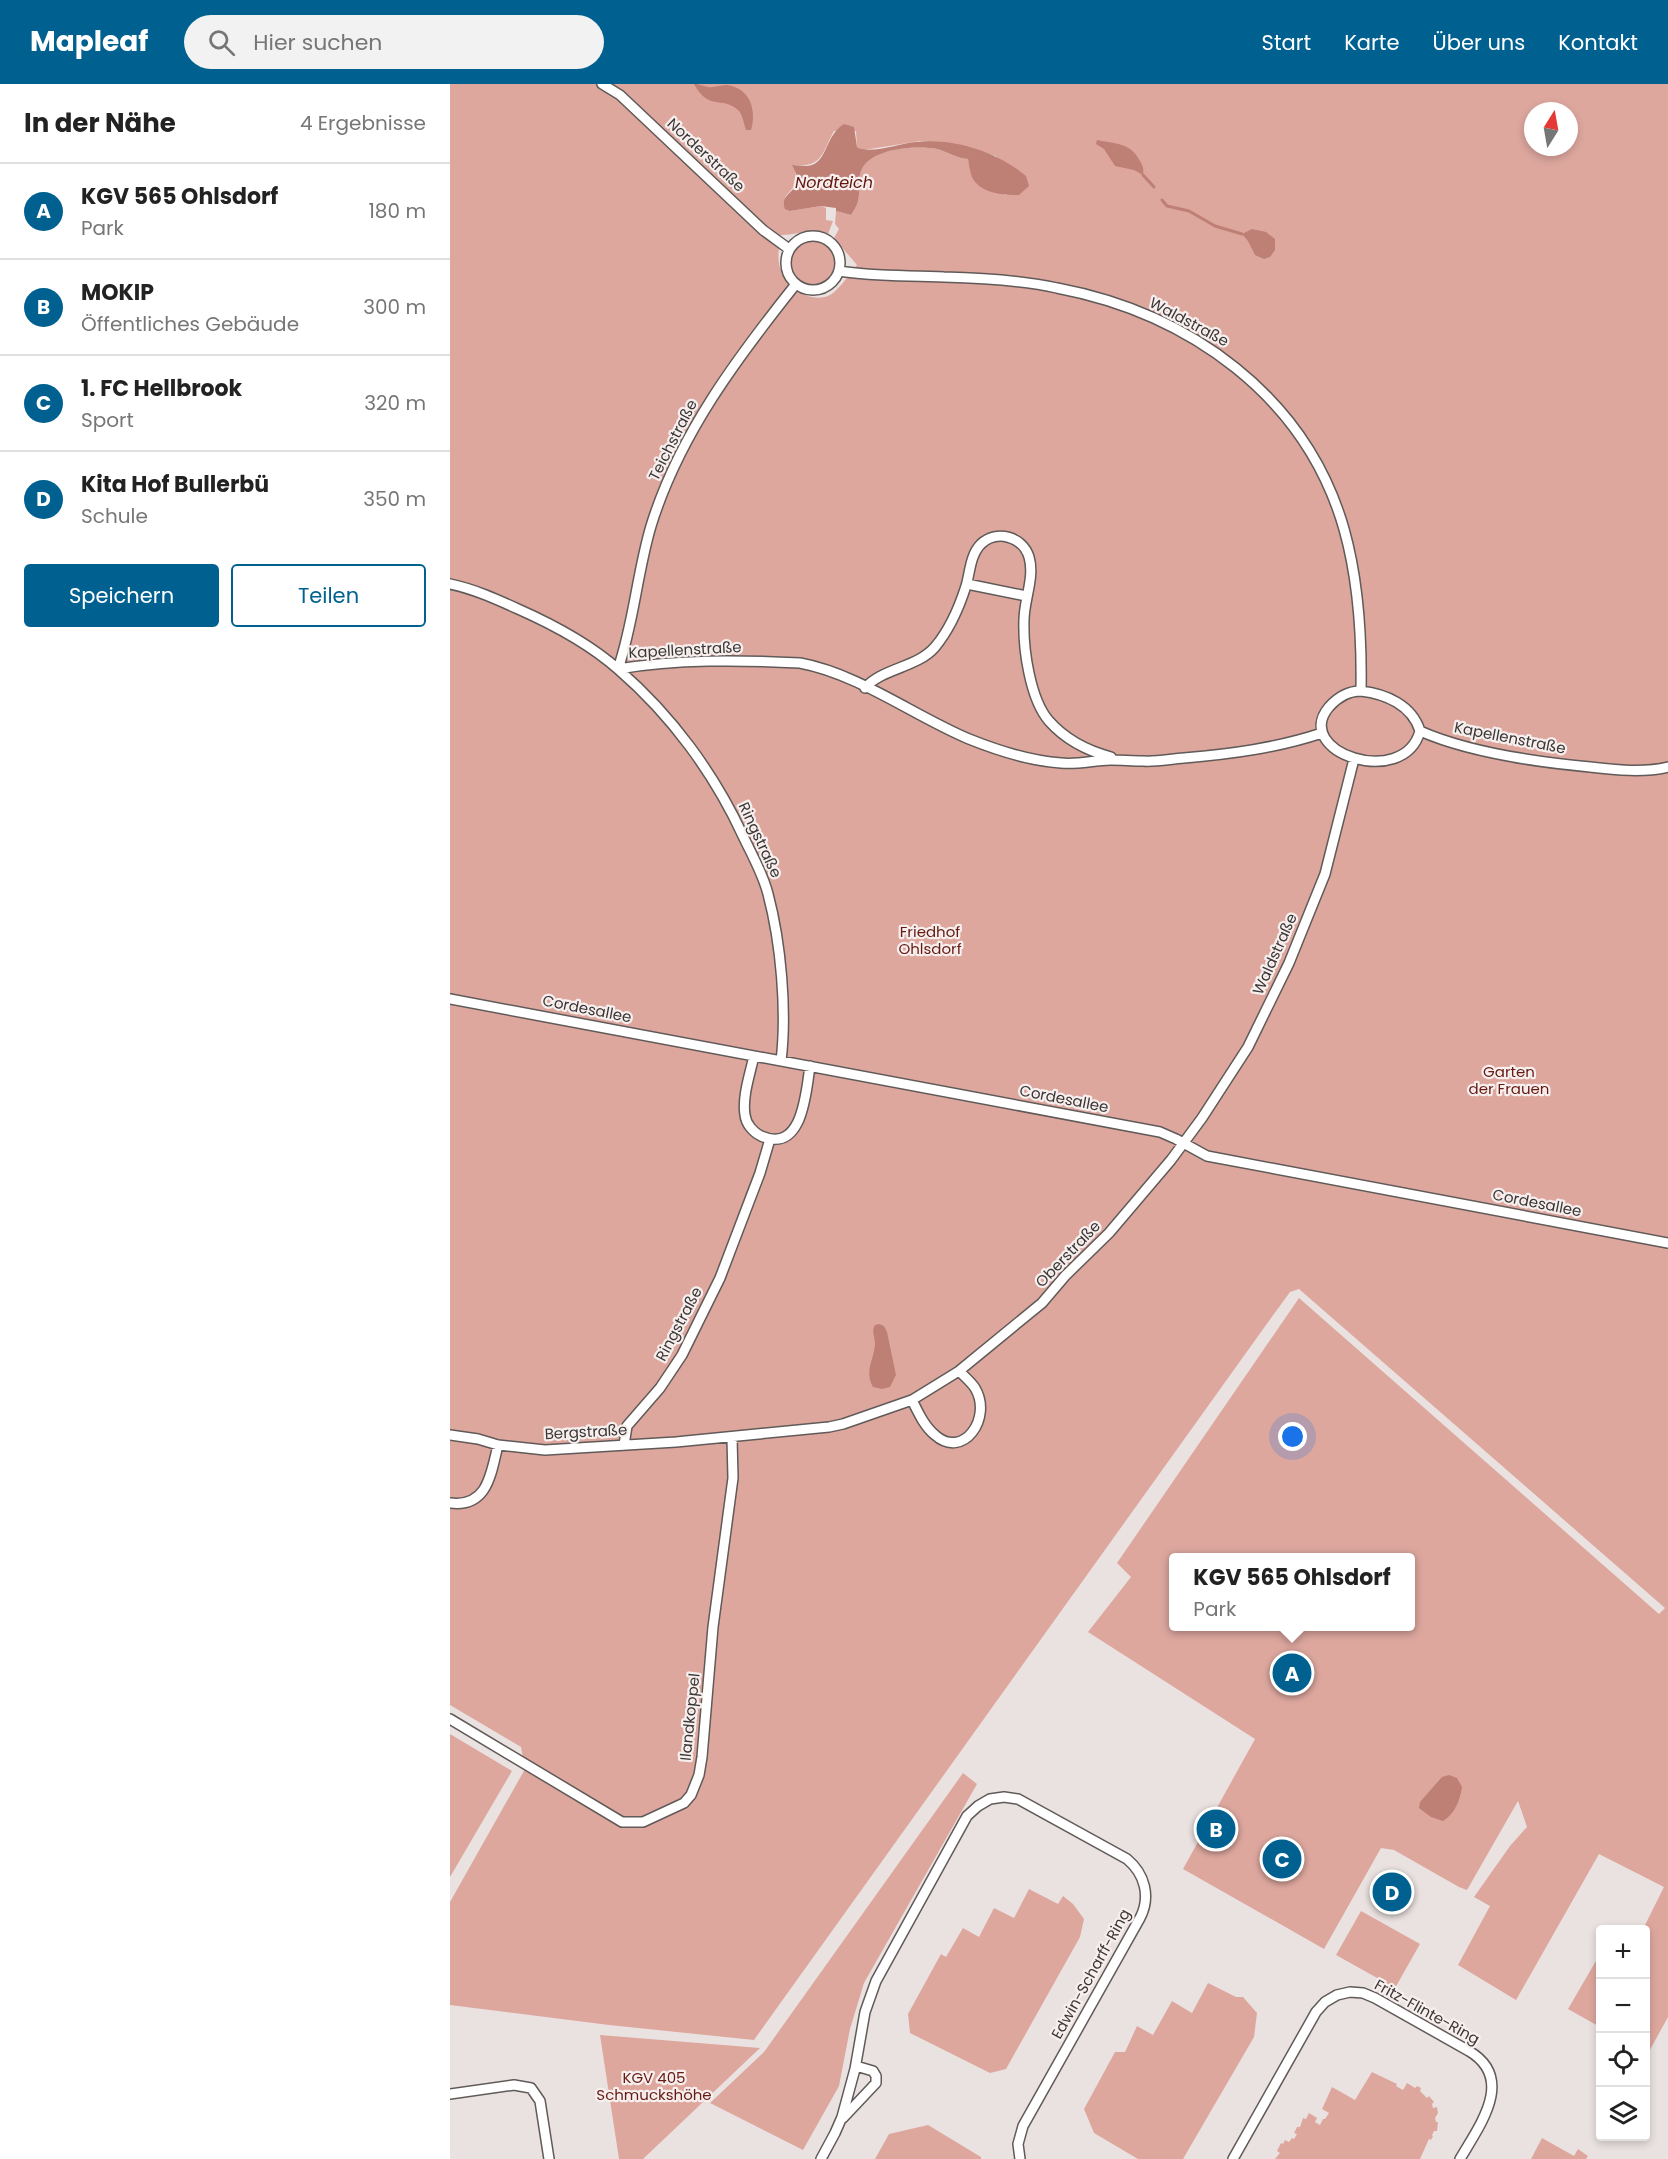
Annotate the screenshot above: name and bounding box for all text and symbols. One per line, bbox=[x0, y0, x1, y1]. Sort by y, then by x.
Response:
search box bbox=[184, 15, 604, 69]
text: Mapleaf bbox=[30, 22, 148, 61]
icon: search bbox=[205, 26, 238, 59]
text: Hier suchen bbox=[253, 27, 382, 58]
text: Start bbox=[1262, 28, 1311, 57]
text: Karte bbox=[1344, 28, 1400, 57]
text: Über uns bbox=[1433, 28, 1525, 57]
text: Kontakt bbox=[1558, 28, 1638, 57]
north arrow bbox=[1524, 102, 1578, 156]
text: In der Nähe bbox=[24, 105, 176, 141]
text: 4 Ergebnisse bbox=[300, 109, 426, 137]
street label: Norderstraße bbox=[663, 113, 750, 196]
water label: Nordteich bbox=[795, 171, 873, 194]
text: KGV 565 Ohlsdorf bbox=[81, 181, 278, 212]
text: A bbox=[36, 197, 51, 225]
text: 180 m bbox=[368, 197, 426, 225]
text: Park bbox=[81, 214, 124, 242]
text: MOKIP bbox=[81, 277, 154, 308]
street label: Waldstraße bbox=[1146, 292, 1233, 351]
text: B bbox=[37, 293, 50, 321]
text: 300 m bbox=[363, 293, 426, 321]
text: Öffentliches Gebäude bbox=[81, 310, 299, 338]
text: 1. FC Hellbrook bbox=[81, 373, 242, 404]
text: C bbox=[36, 389, 51, 417]
text: 320 m bbox=[364, 389, 426, 417]
street label: Teichstraße bbox=[643, 396, 702, 484]
text: Sport bbox=[81, 406, 134, 434]
text: Kita Hof Bullerbü bbox=[81, 469, 269, 500]
text: D bbox=[36, 485, 51, 513]
text: 350 m bbox=[363, 485, 426, 513]
text: Schule bbox=[81, 502, 148, 530]
button: Speichern bbox=[24, 564, 219, 627]
button: Teilen bbox=[231, 564, 426, 627]
street label: Kapellenstraße bbox=[628, 636, 742, 663]
street label: Kapellenstraße bbox=[1452, 716, 1568, 759]
street label: Ringstraße bbox=[734, 799, 787, 881]
street label: Waldstraße bbox=[1247, 910, 1302, 998]
park label: Friedhof Ohlsdorf bbox=[898, 921, 962, 959]
street label: Cordesallee bbox=[541, 990, 633, 1027]
park label: Garten der Frauen bbox=[1469, 1061, 1549, 1099]
street label: Cordesallee bbox=[1018, 1080, 1110, 1117]
street label: Cordesallee bbox=[1491, 1184, 1583, 1221]
street label: Oberstraße bbox=[1030, 1216, 1105, 1292]
street label: Ringstraße bbox=[650, 1283, 707, 1364]
street label: Bergstraße bbox=[544, 1419, 628, 1444]
your location bbox=[1278, 1422, 1307, 1451]
popup bbox=[1169, 1553, 1415, 1631]
text: KGV 565 Ohlsdorf bbox=[1193, 1562, 1391, 1593]
text: Park bbox=[1193, 1595, 1236, 1623]
pin: A bbox=[1272, 1650, 1312, 1696]
street label: Ilandkoppel bbox=[674, 1672, 705, 1762]
pin: B bbox=[1196, 1806, 1236, 1852]
pin: C bbox=[1262, 1836, 1302, 1882]
pin: D bbox=[1372, 1870, 1412, 1914]
street label: Edwin-Scharff-Ring bbox=[1046, 1905, 1135, 2043]
map controls bbox=[1596, 1925, 1650, 2141]
button: + bbox=[1596, 1925, 1650, 1979]
street label: Fritz-Flinte-Ring bbox=[1371, 1974, 1484, 2049]
button: − bbox=[1596, 1979, 1650, 2033]
button: locate bbox=[1596, 2033, 1650, 2087]
park label: KGV 405 Schmuckshöhe bbox=[596, 2067, 712, 2105]
button: layers bbox=[1596, 2087, 1650, 2141]

